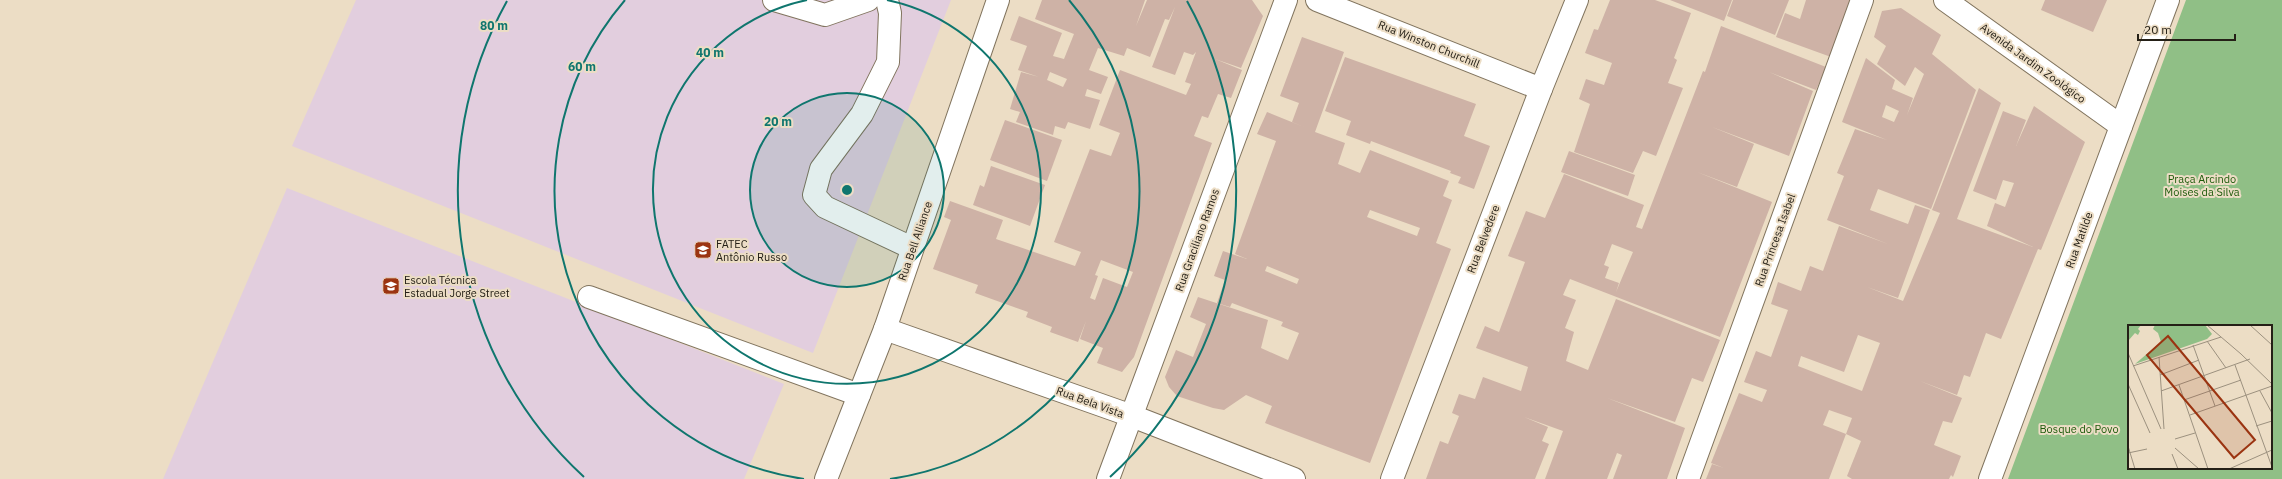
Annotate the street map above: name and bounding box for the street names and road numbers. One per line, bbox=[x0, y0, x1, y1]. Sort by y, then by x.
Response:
street label: Rua Winston Churchill bbox=[1376, 17, 1482, 71]
street label: Avenida Jardim Zoológico bbox=[1978, 20, 2088, 106]
street label: Rua Graciliano Ramos bbox=[1172, 187, 1222, 293]
street label: Rua Princesa Isabel bbox=[1752, 192, 1798, 288]
street label: Rua Bell Alliance bbox=[895, 200, 935, 282]
street label: Rua Belvedere bbox=[1464, 203, 1502, 275]
street label: Rua Matilde bbox=[2062, 210, 2096, 270]
street label: Rua Bela Vista bbox=[1054, 383, 1126, 421]

